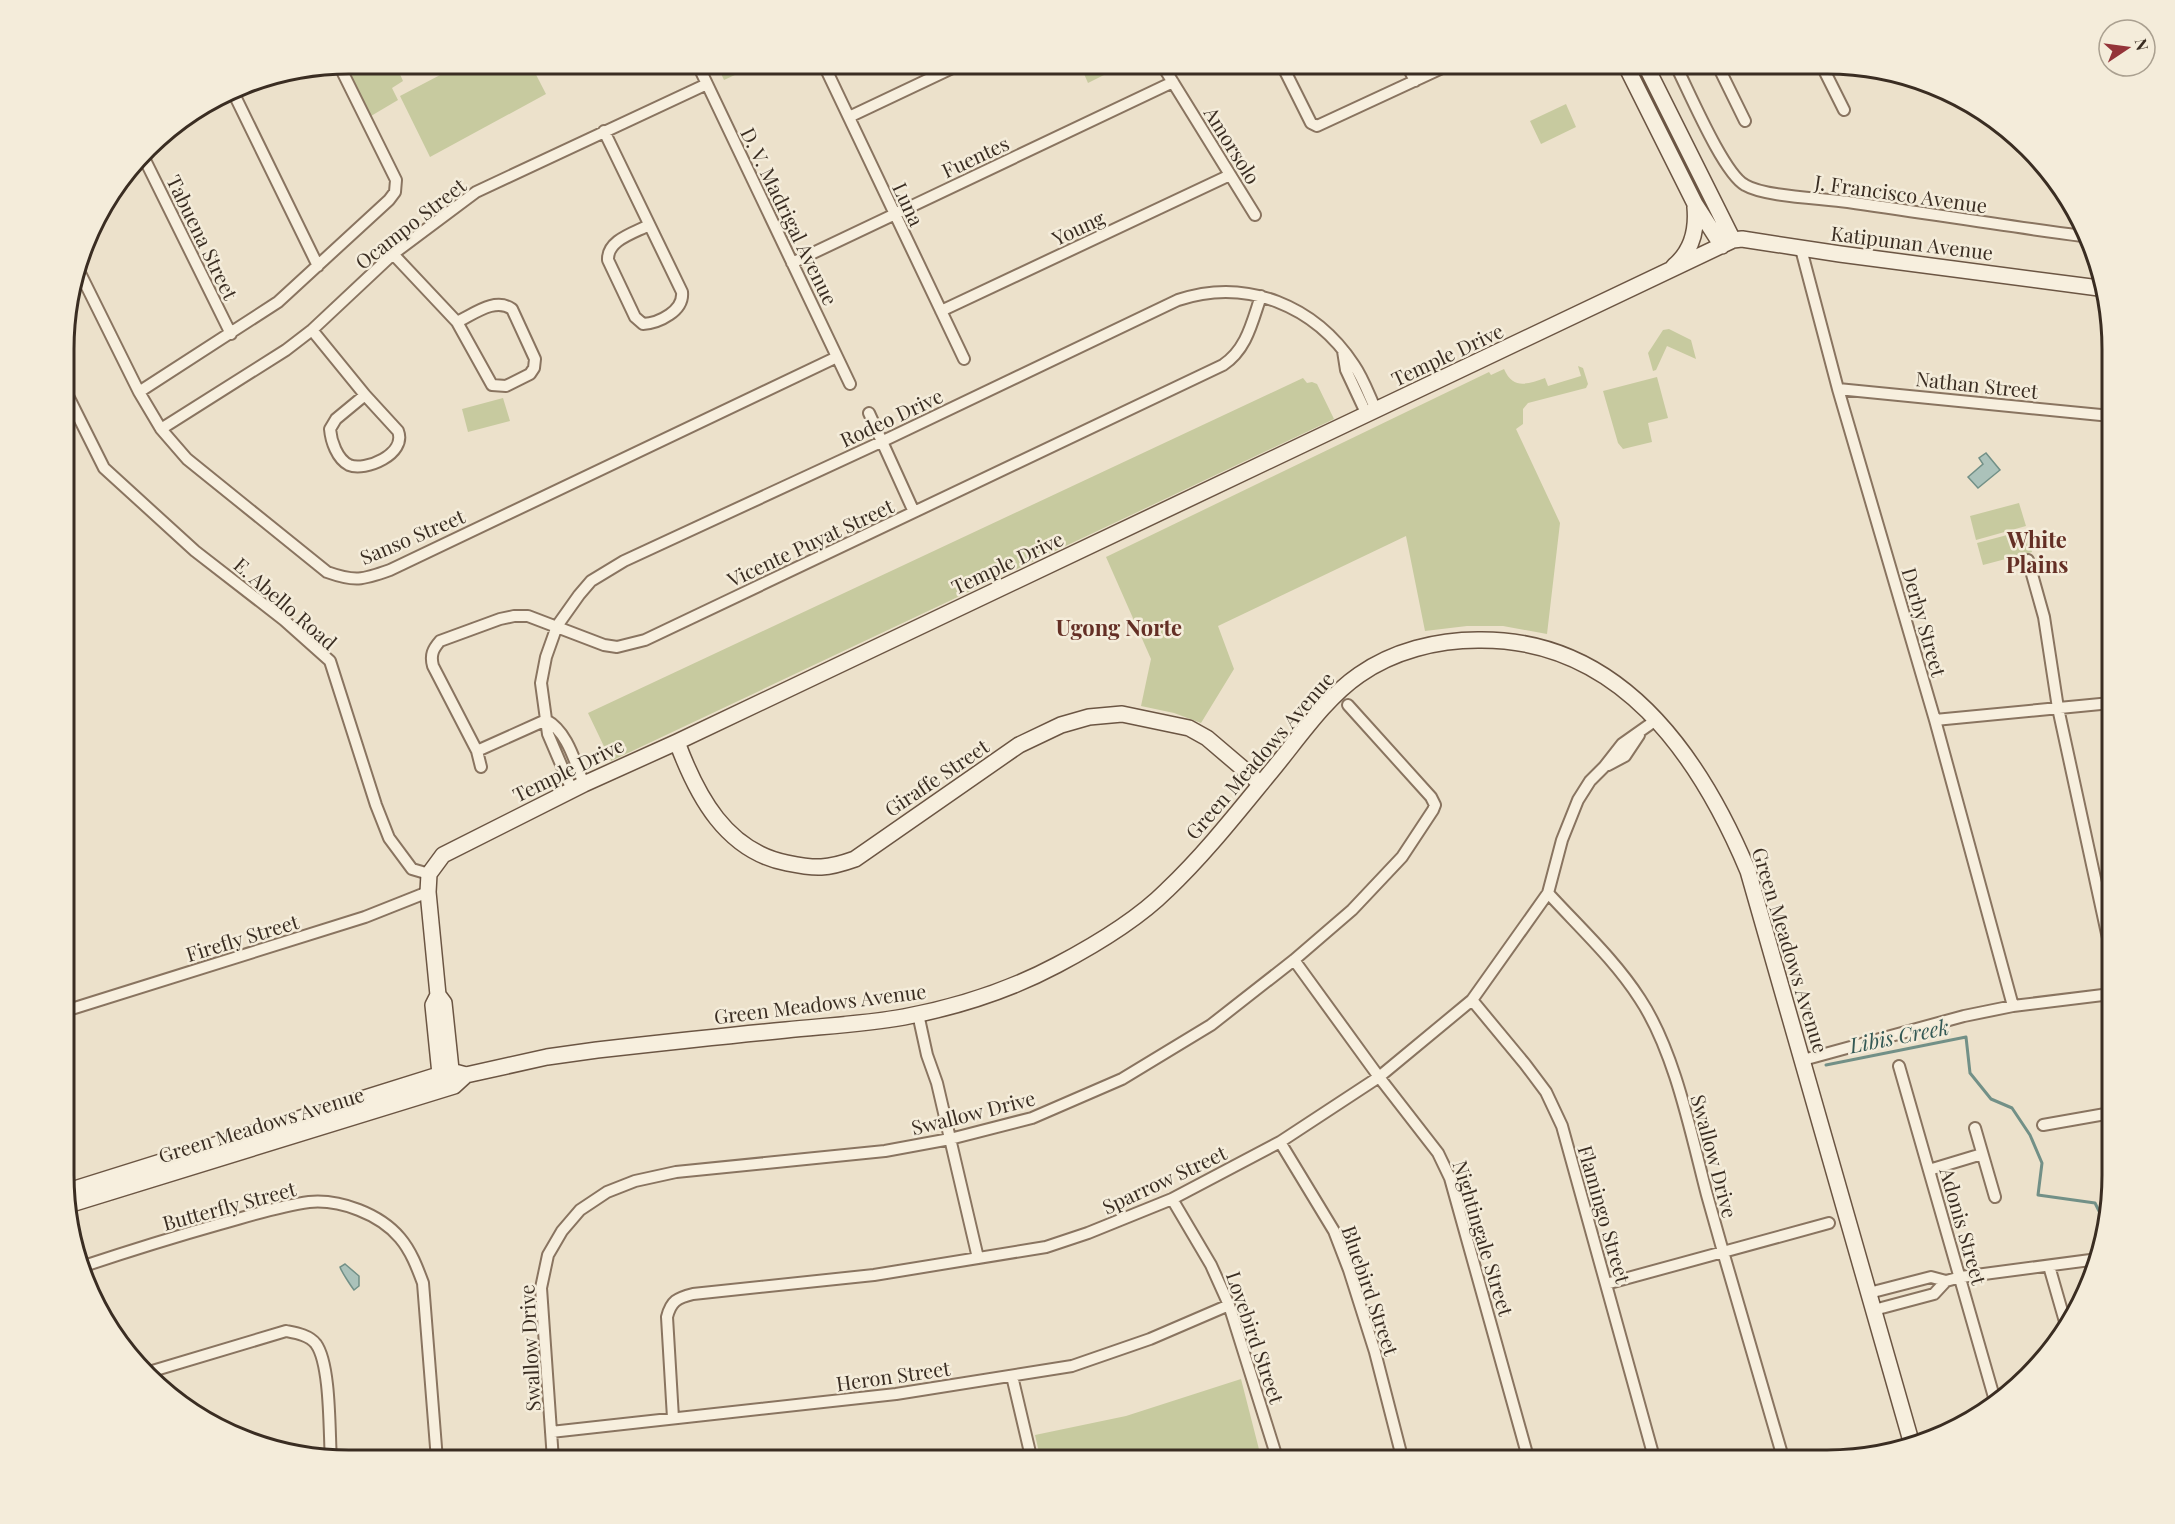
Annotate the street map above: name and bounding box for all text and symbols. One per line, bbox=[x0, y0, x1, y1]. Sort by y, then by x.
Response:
north arrow bbox=[2097, 18, 2157, 78]
text: N bbox=[2131, 37, 2154, 53]
street label: Amorsolo bbox=[1198, 100, 1267, 189]
street label: D. V. Madrigal Avenue bbox=[735, 123, 845, 309]
street label: Fuentes bbox=[937, 129, 1013, 183]
street label: J. Francisco Avenue bbox=[1812, 167, 1989, 218]
street label: Tabuena Street bbox=[161, 170, 245, 305]
street label: Ocampo Street bbox=[349, 171, 472, 275]
street label: Luna bbox=[887, 178, 931, 230]
street label: Young bbox=[1046, 203, 1109, 251]
street label: Katipunan Avenue bbox=[1829, 219, 1995, 265]
street label: Temple Drive bbox=[1387, 316, 1507, 392]
street label: Nathan Street bbox=[1914, 364, 2041, 404]
street label: Rodeo Drive bbox=[835, 381, 947, 453]
street label: Vicente Puyat Street bbox=[722, 491, 898, 593]
street label: Sanso Street bbox=[356, 501, 469, 570]
street label: Temple Drive bbox=[947, 524, 1067, 600]
district label: White Plains bbox=[2006, 524, 2068, 579]
street label: E. Abello Road bbox=[229, 551, 344, 655]
street label: Derby Street bbox=[1897, 564, 1954, 681]
district label: Ugong Norte bbox=[1056, 612, 1182, 642]
street label: Green Meadows Avenue bbox=[1179, 665, 1339, 845]
street label: Temple Drive bbox=[508, 730, 628, 808]
street label: Giraffe Street bbox=[879, 732, 994, 822]
street label: Green Meadows Avenue bbox=[1747, 844, 1835, 1056]
street label: Firefly Street bbox=[182, 907, 303, 967]
street label: Green Meadows Avenue bbox=[712, 977, 928, 1029]
water label: Libis Creek bbox=[1846, 1012, 1951, 1059]
street label: Green Meadows Avenue bbox=[155, 1080, 367, 1168]
street label: Swallow Drive bbox=[908, 1084, 1038, 1140]
street label: Swallow Drive bbox=[1686, 1091, 1744, 1221]
street label: Sparrow Street bbox=[1097, 1138, 1231, 1220]
street label: Flamingo Street bbox=[1572, 1142, 1638, 1287]
street label: Nightingale Street bbox=[1447, 1157, 1521, 1320]
street label: Adonis Street bbox=[1934, 1163, 1994, 1289]
street label: Butterfly Street bbox=[159, 1174, 300, 1236]
street label: Bluebird Street bbox=[1336, 1221, 1406, 1359]
street label: Lovebird Street bbox=[1221, 1267, 1292, 1408]
street label: Swallow Drive bbox=[512, 1284, 546, 1412]
street label: Heron Street bbox=[834, 1354, 953, 1396]

